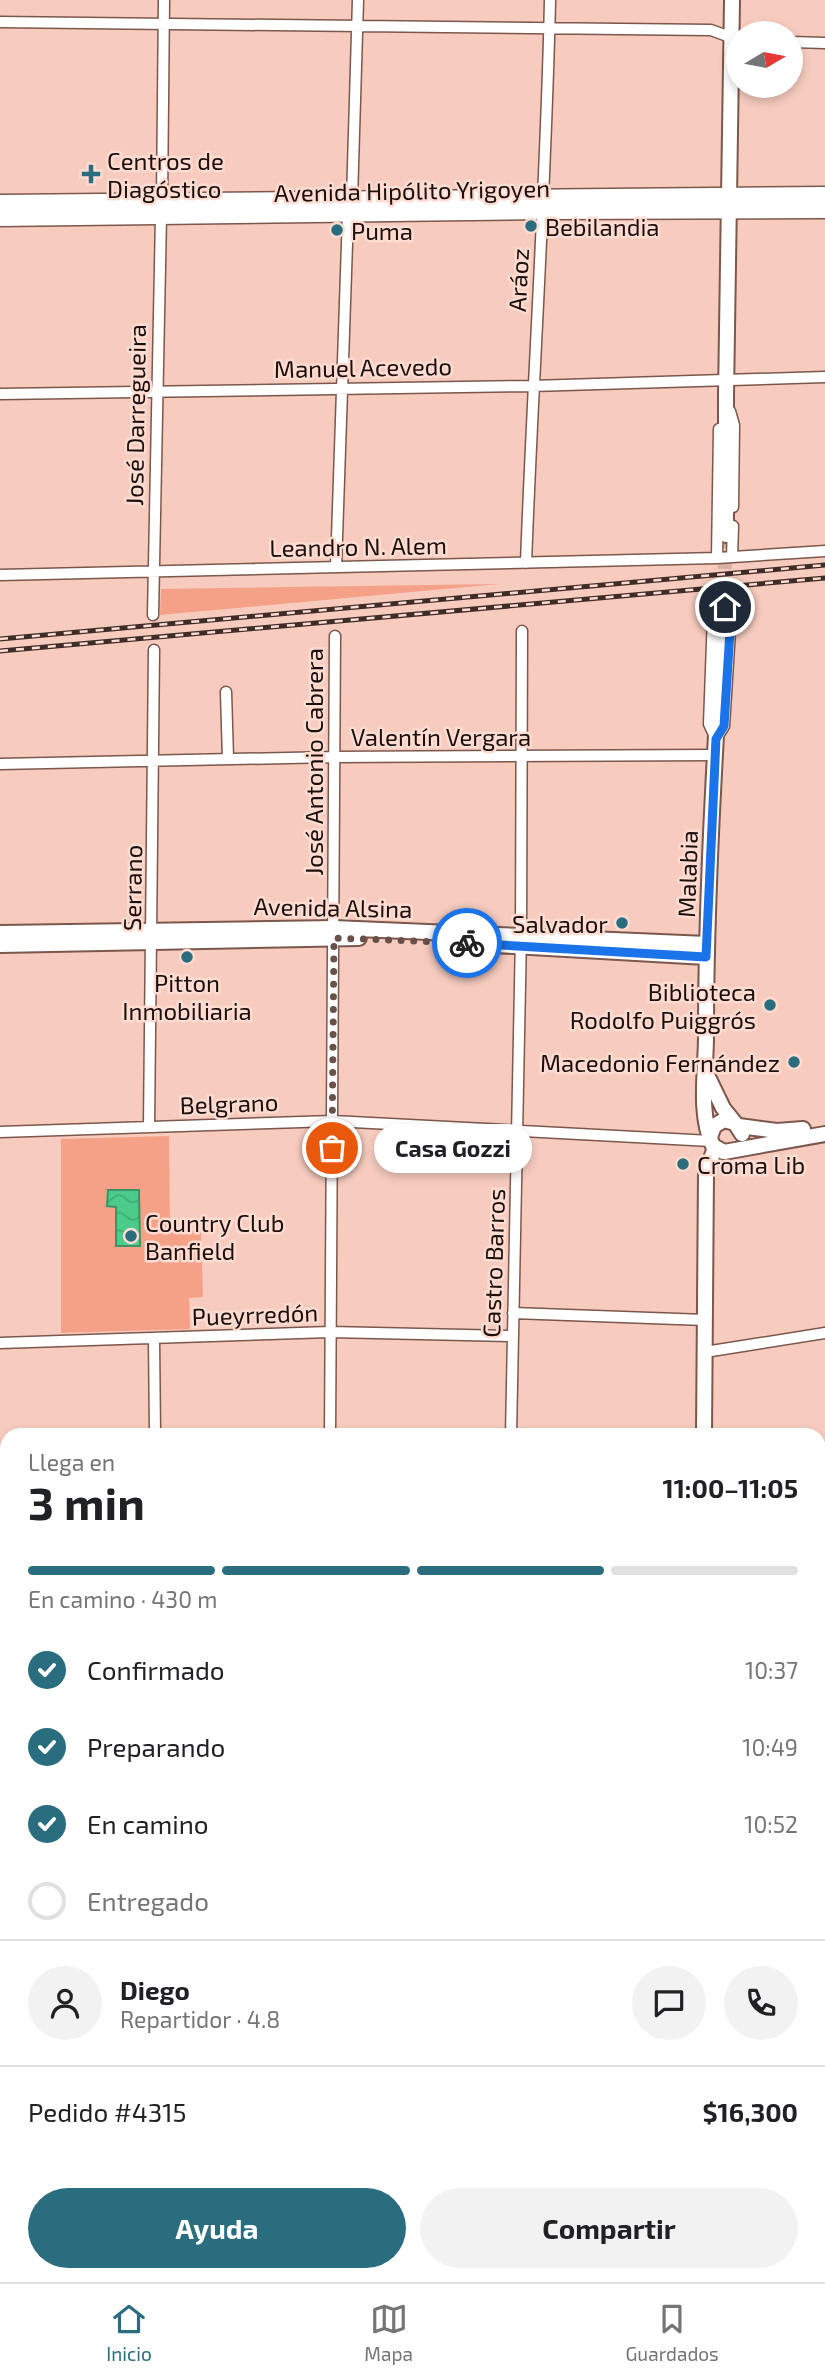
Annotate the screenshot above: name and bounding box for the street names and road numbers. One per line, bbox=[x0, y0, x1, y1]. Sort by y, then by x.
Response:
street label: Avenida Hipólito Yrigoyen bbox=[274, 173, 550, 207]
street label: Aráoz bbox=[502, 247, 534, 313]
street label: José Darregueira bbox=[119, 324, 151, 506]
street label: Manuel Acevedo bbox=[274, 351, 452, 383]
street label: Leandro N. Alem bbox=[269, 530, 447, 562]
street label: José Antonio Cabrera bbox=[299, 648, 328, 876]
street label: Valentín Vergara bbox=[351, 722, 531, 751]
street label: Malabia bbox=[671, 830, 703, 918]
street label: Serrano bbox=[117, 845, 147, 931]
street label: Avenida Alsina bbox=[253, 891, 413, 923]
street label: Belgrano bbox=[179, 1087, 279, 1119]
street label: Castro Barros bbox=[476, 1188, 510, 1338]
street label: Pueyrredón bbox=[191, 1297, 319, 1331]

